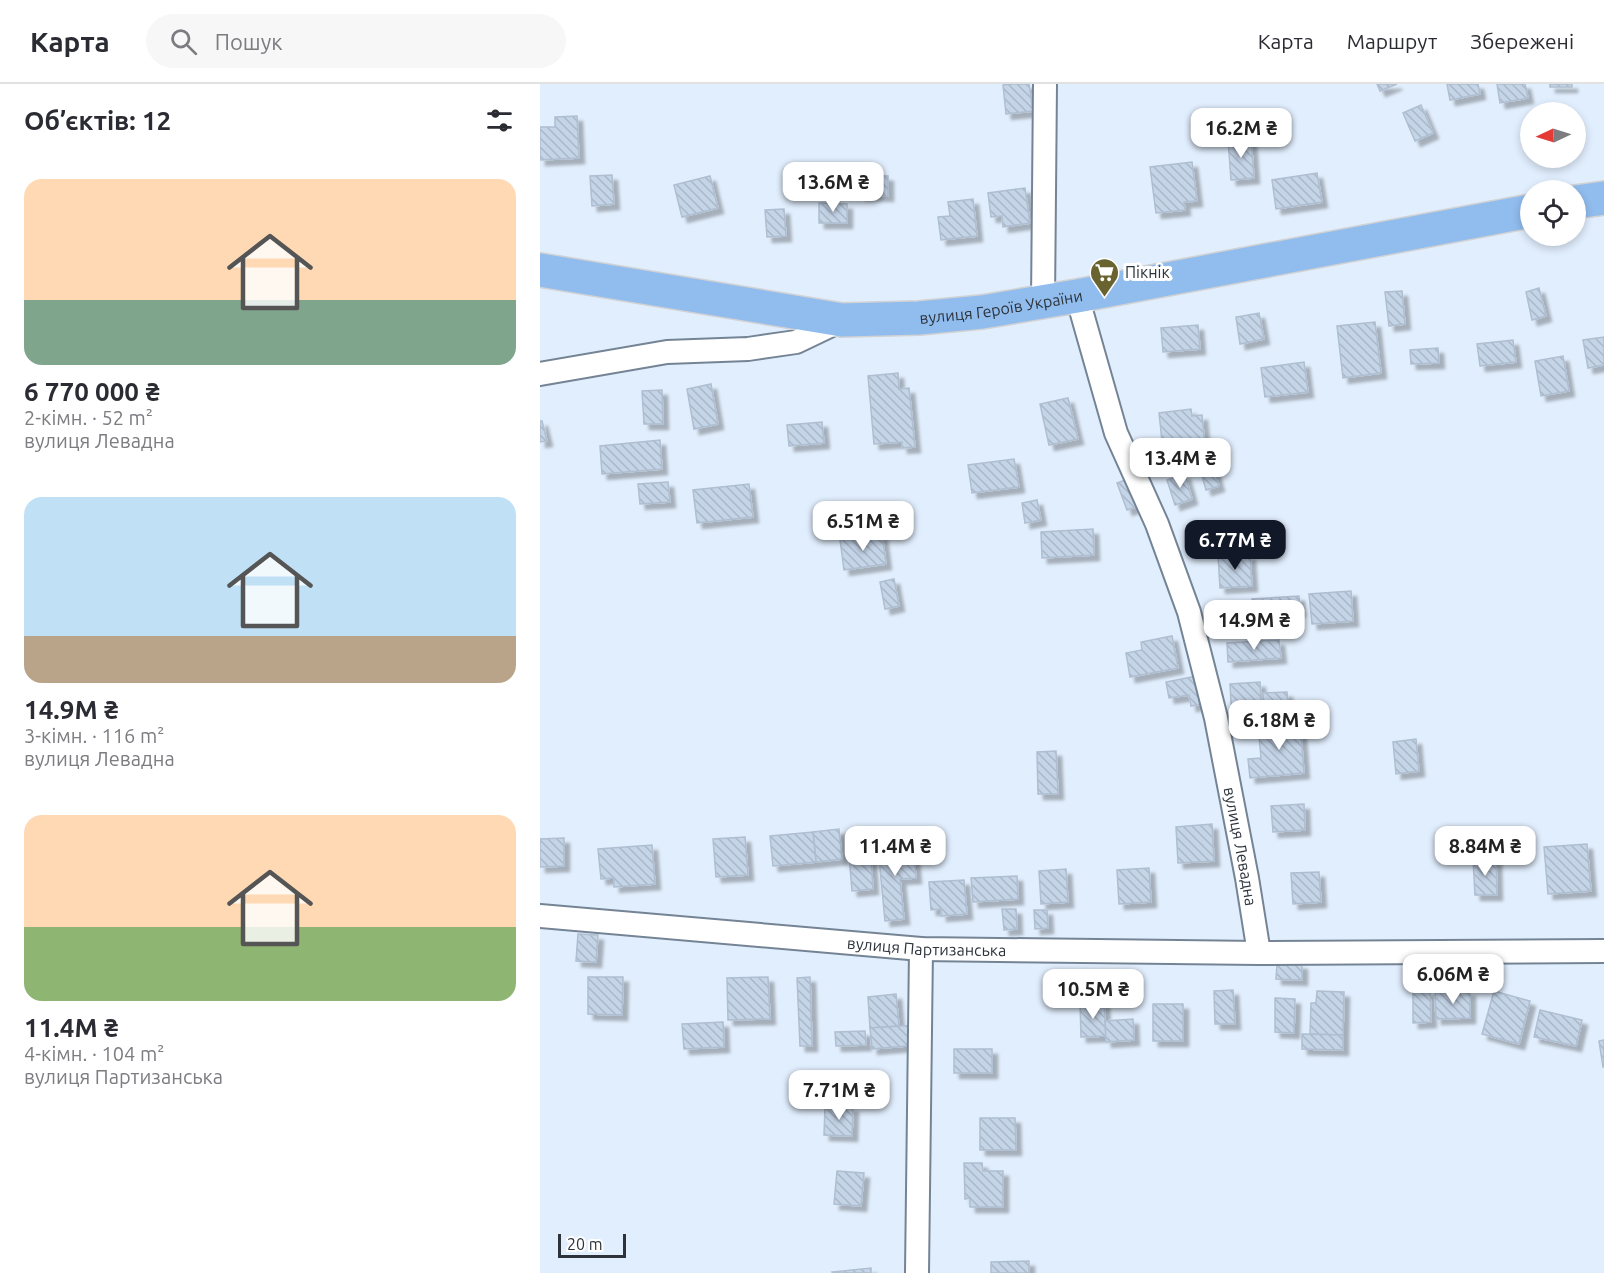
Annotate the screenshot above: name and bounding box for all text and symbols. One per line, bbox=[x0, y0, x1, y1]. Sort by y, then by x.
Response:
search box bbox=[146, 14, 566, 68]
icon: search bbox=[167, 25, 200, 58]
text: Карта bbox=[30, 26, 110, 57]
text: Пошук bbox=[215, 29, 283, 54]
text: Карта bbox=[1258, 29, 1314, 53]
text: Маршрут bbox=[1347, 29, 1437, 53]
text: Збережені bbox=[1470, 29, 1574, 53]
north arrow bbox=[1520, 102, 1586, 168]
map controls bbox=[1520, 102, 1586, 246]
icon: filters bbox=[483, 104, 516, 137]
text: Об’єктів: 12 bbox=[24, 106, 171, 135]
pin: 16.2M ₴ bbox=[1186, 108, 1296, 159]
text: 16.2M ₴ bbox=[1205, 116, 1277, 139]
pin: 13.6M ₴ bbox=[778, 162, 888, 213]
text: 13.6M ₴ bbox=[797, 170, 869, 193]
button: locate bbox=[1520, 180, 1586, 246]
icon: home bbox=[216, 218, 324, 326]
supermarket icon: Пікнік bbox=[1088, 256, 1120, 298]
place label: Пікнік bbox=[1125, 263, 1170, 281]
street label: вулиця Героїв України bbox=[919, 286, 1084, 327]
text: 6 770 000 ₴ bbox=[24, 377, 160, 406]
text: 2-кімн. · 52 m² bbox=[24, 406, 153, 429]
text: вулиця Левадна bbox=[24, 429, 175, 452]
pin: 13.4M ₴ bbox=[1125, 438, 1235, 489]
text: 13.4M ₴ bbox=[1144, 446, 1216, 469]
pin: 6.51M ₴ bbox=[808, 501, 918, 552]
text: 6.51M ₴ bbox=[827, 509, 899, 532]
pin: 6.77M ₴ bbox=[1180, 520, 1290, 571]
text: 6.77M ₴ bbox=[1199, 528, 1271, 551]
icon: home bbox=[216, 536, 324, 644]
pin: 14.9M ₴ bbox=[1199, 600, 1309, 651]
text: 14.9M ₴ bbox=[1218, 608, 1290, 631]
text: 14.9M ₴ bbox=[24, 695, 118, 724]
pin: 6.18M ₴ bbox=[1224, 700, 1334, 751]
text: 6.18M ₴ bbox=[1243, 708, 1315, 731]
text: 3-кімн. · 116 m² bbox=[24, 724, 164, 747]
text: вулиця Левадна bbox=[24, 747, 175, 770]
street label: вулиця Левадна bbox=[1221, 785, 1260, 907]
pin: 11.4M ₴ bbox=[840, 826, 950, 877]
pin: 8.84M ₴ bbox=[1430, 826, 1540, 877]
text: 11.4M ₴ bbox=[859, 834, 931, 857]
text: 8.84M ₴ bbox=[1449, 834, 1521, 857]
icon: home bbox=[216, 854, 324, 962]
street label: вулиця Партизанська bbox=[846, 934, 1006, 959]
pin: 6.06M ₴ bbox=[1398, 954, 1508, 1005]
text: 6.06M ₴ bbox=[1417, 962, 1489, 985]
pin: 10.5M ₴ bbox=[1038, 969, 1148, 1020]
text: 10.5M ₴ bbox=[1057, 977, 1129, 1000]
text: 11.4M ₴ bbox=[24, 1013, 118, 1042]
text: 4-кімн. · 104 m² bbox=[24, 1042, 164, 1065]
text: вулиця Партизанська bbox=[24, 1065, 223, 1088]
pin: 7.71M ₴ bbox=[784, 1070, 894, 1121]
text: 7.71M ₴ bbox=[803, 1078, 875, 1101]
scale bar bbox=[558, 1231, 626, 1258]
text: 20 m bbox=[567, 1235, 603, 1253]

